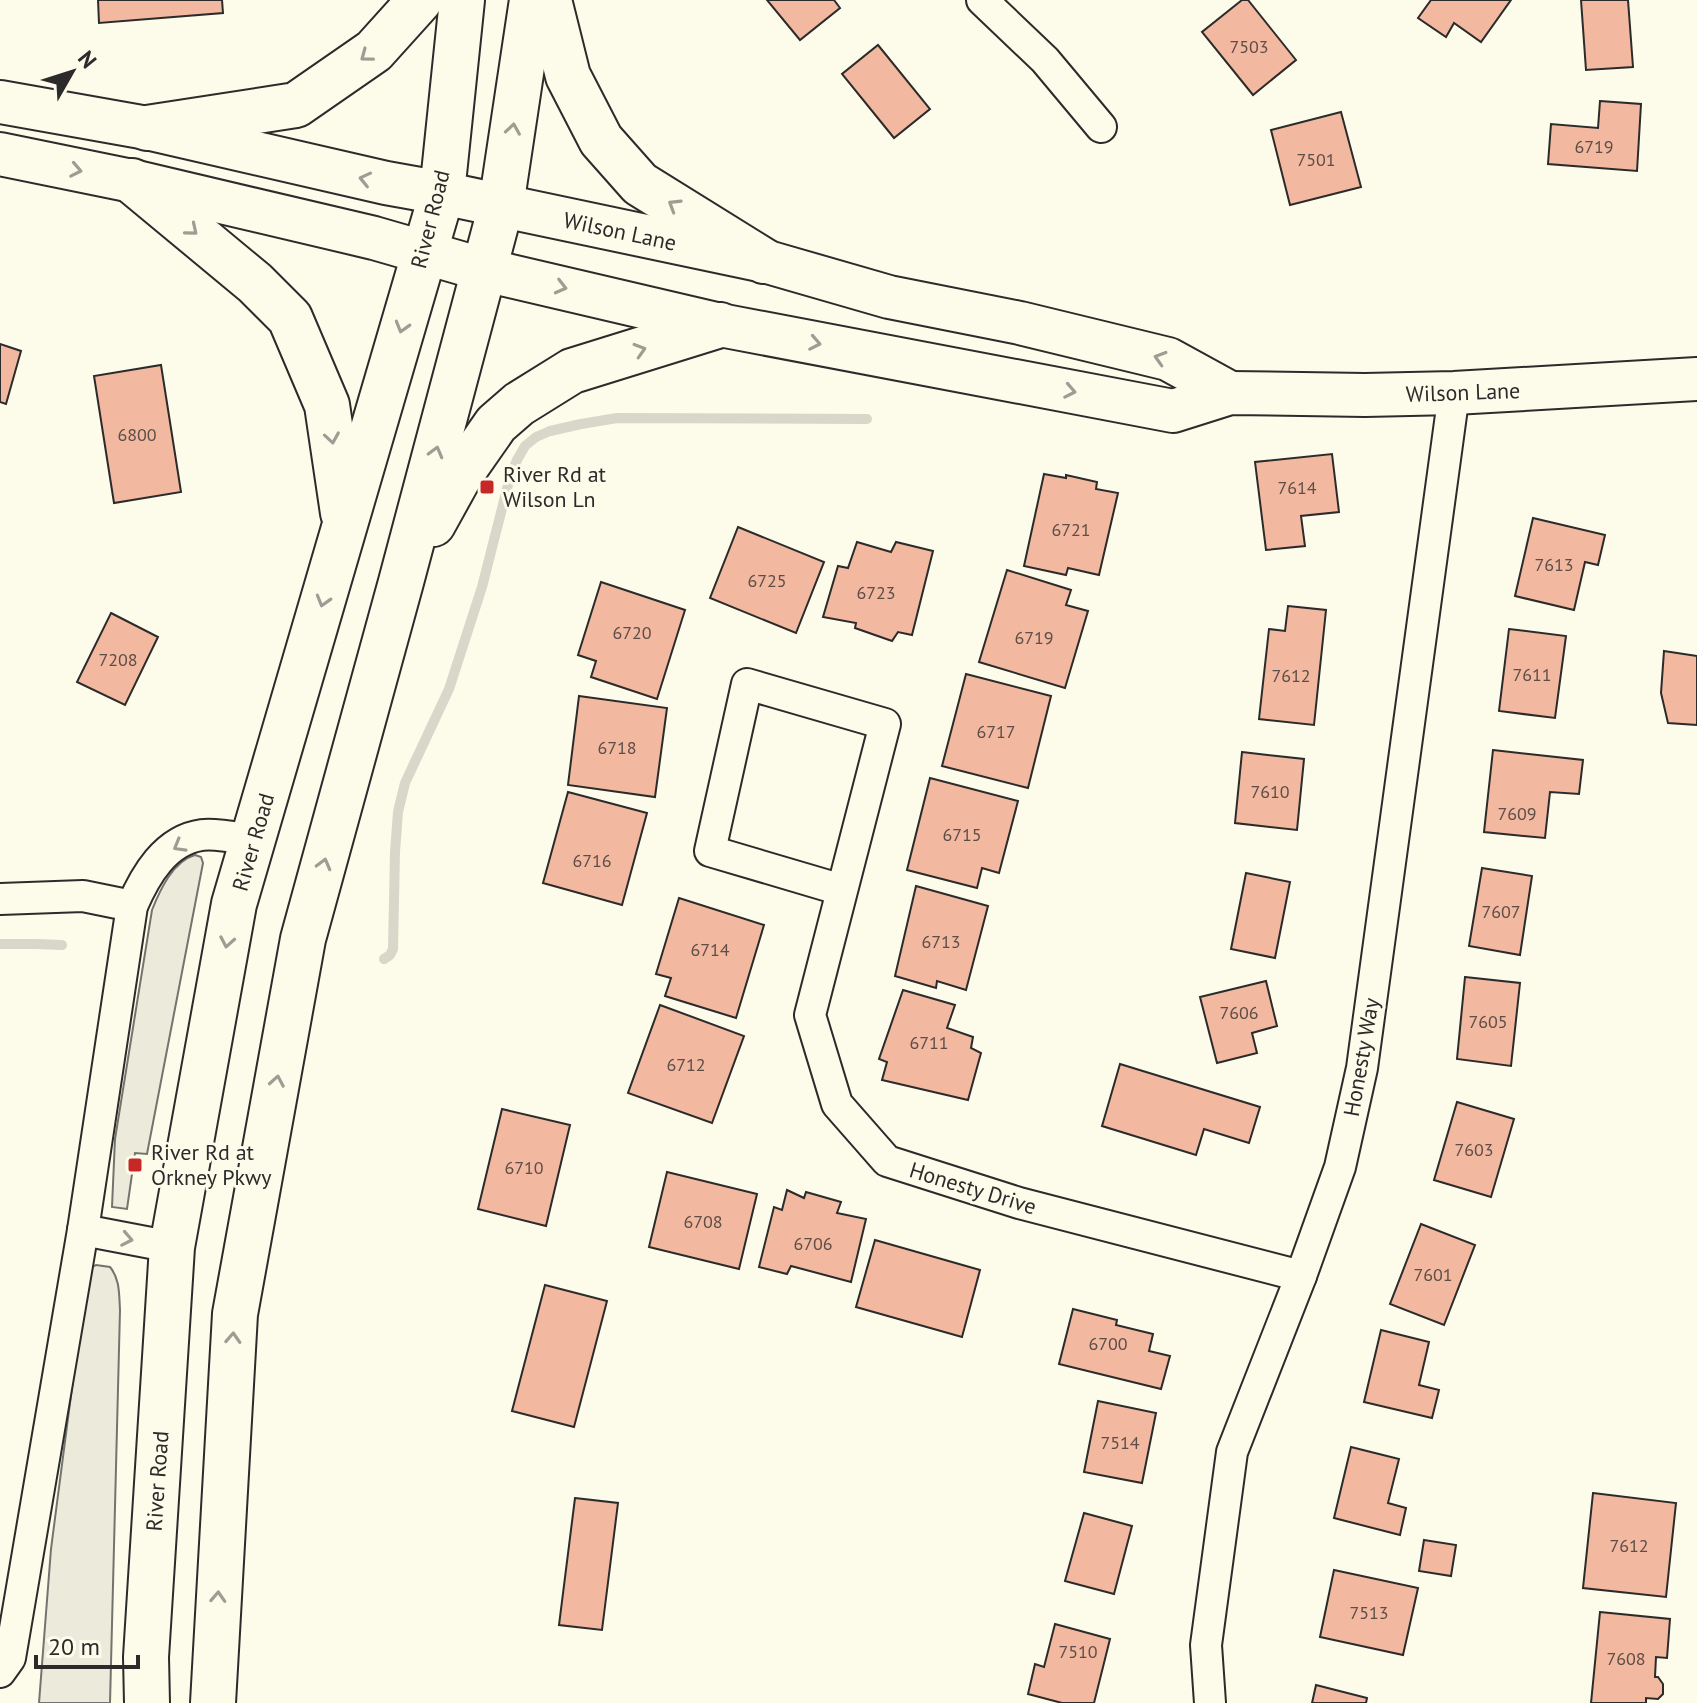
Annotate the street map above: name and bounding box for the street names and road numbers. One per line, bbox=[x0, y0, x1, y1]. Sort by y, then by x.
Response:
street label: River Road bbox=[404, 167, 456, 271]
street label: Wilson Lane bbox=[561, 205, 679, 257]
street label: Wilson Lane bbox=[1405, 376, 1521, 408]
street label: River Road bbox=[226, 790, 280, 894]
street label: Honesty Way bbox=[1337, 995, 1385, 1118]
street label: Honesty Drive bbox=[906, 1155, 1040, 1221]
street label: River Road bbox=[140, 1430, 174, 1532]

